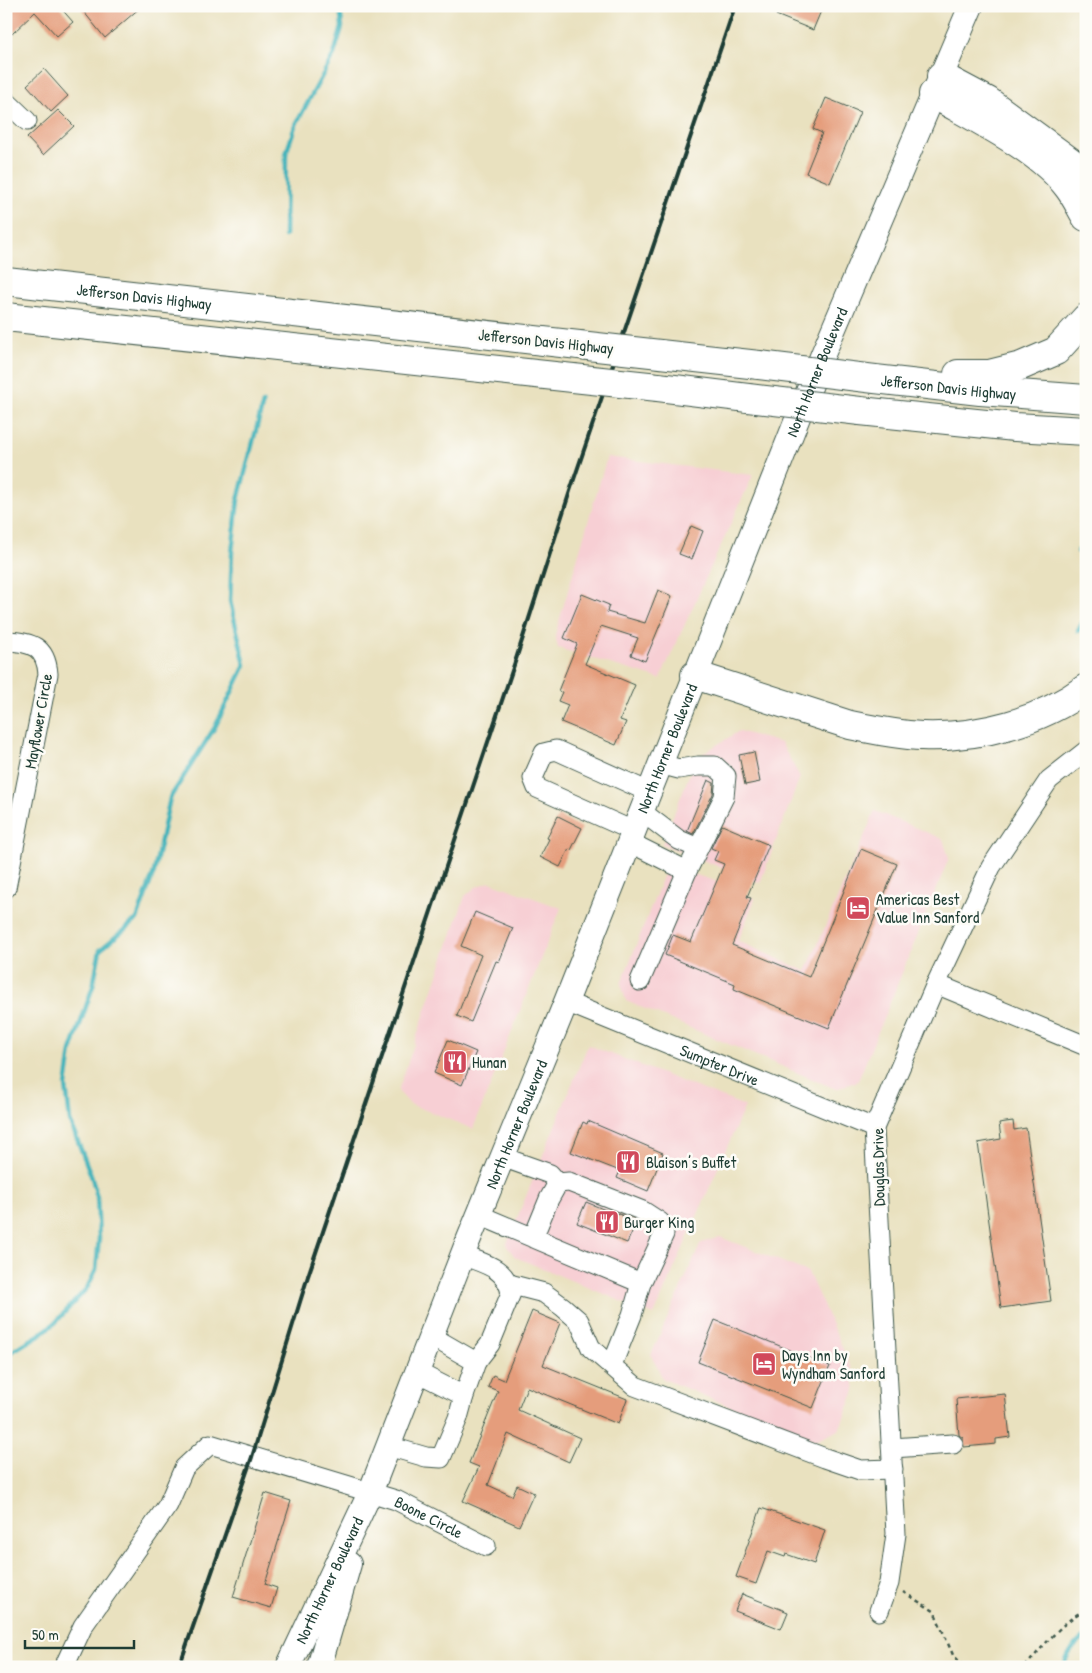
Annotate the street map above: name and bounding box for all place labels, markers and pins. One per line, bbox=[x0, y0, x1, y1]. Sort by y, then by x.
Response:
place label: Americas Best Value Inn Sanford bbox=[876, 888, 979, 928]
hotel icon: Americas Best Value Inn Sanford bbox=[845, 895, 871, 921]
restaurant icon: Hunan bbox=[442, 1049, 468, 1075]
place label: Hunan bbox=[472, 1051, 507, 1073]
restaurant icon: Blaison’s Buffet bbox=[615, 1149, 641, 1175]
place label: Blaison’s Buffet bbox=[646, 1151, 737, 1173]
restaurant icon: Burger King bbox=[594, 1209, 620, 1235]
place label: Burger King bbox=[624, 1211, 694, 1233]
place label: Days Inn by Wyndham Sanford bbox=[782, 1344, 885, 1384]
hotel icon: Days Inn by Wyndham Sanford bbox=[751, 1351, 777, 1377]

